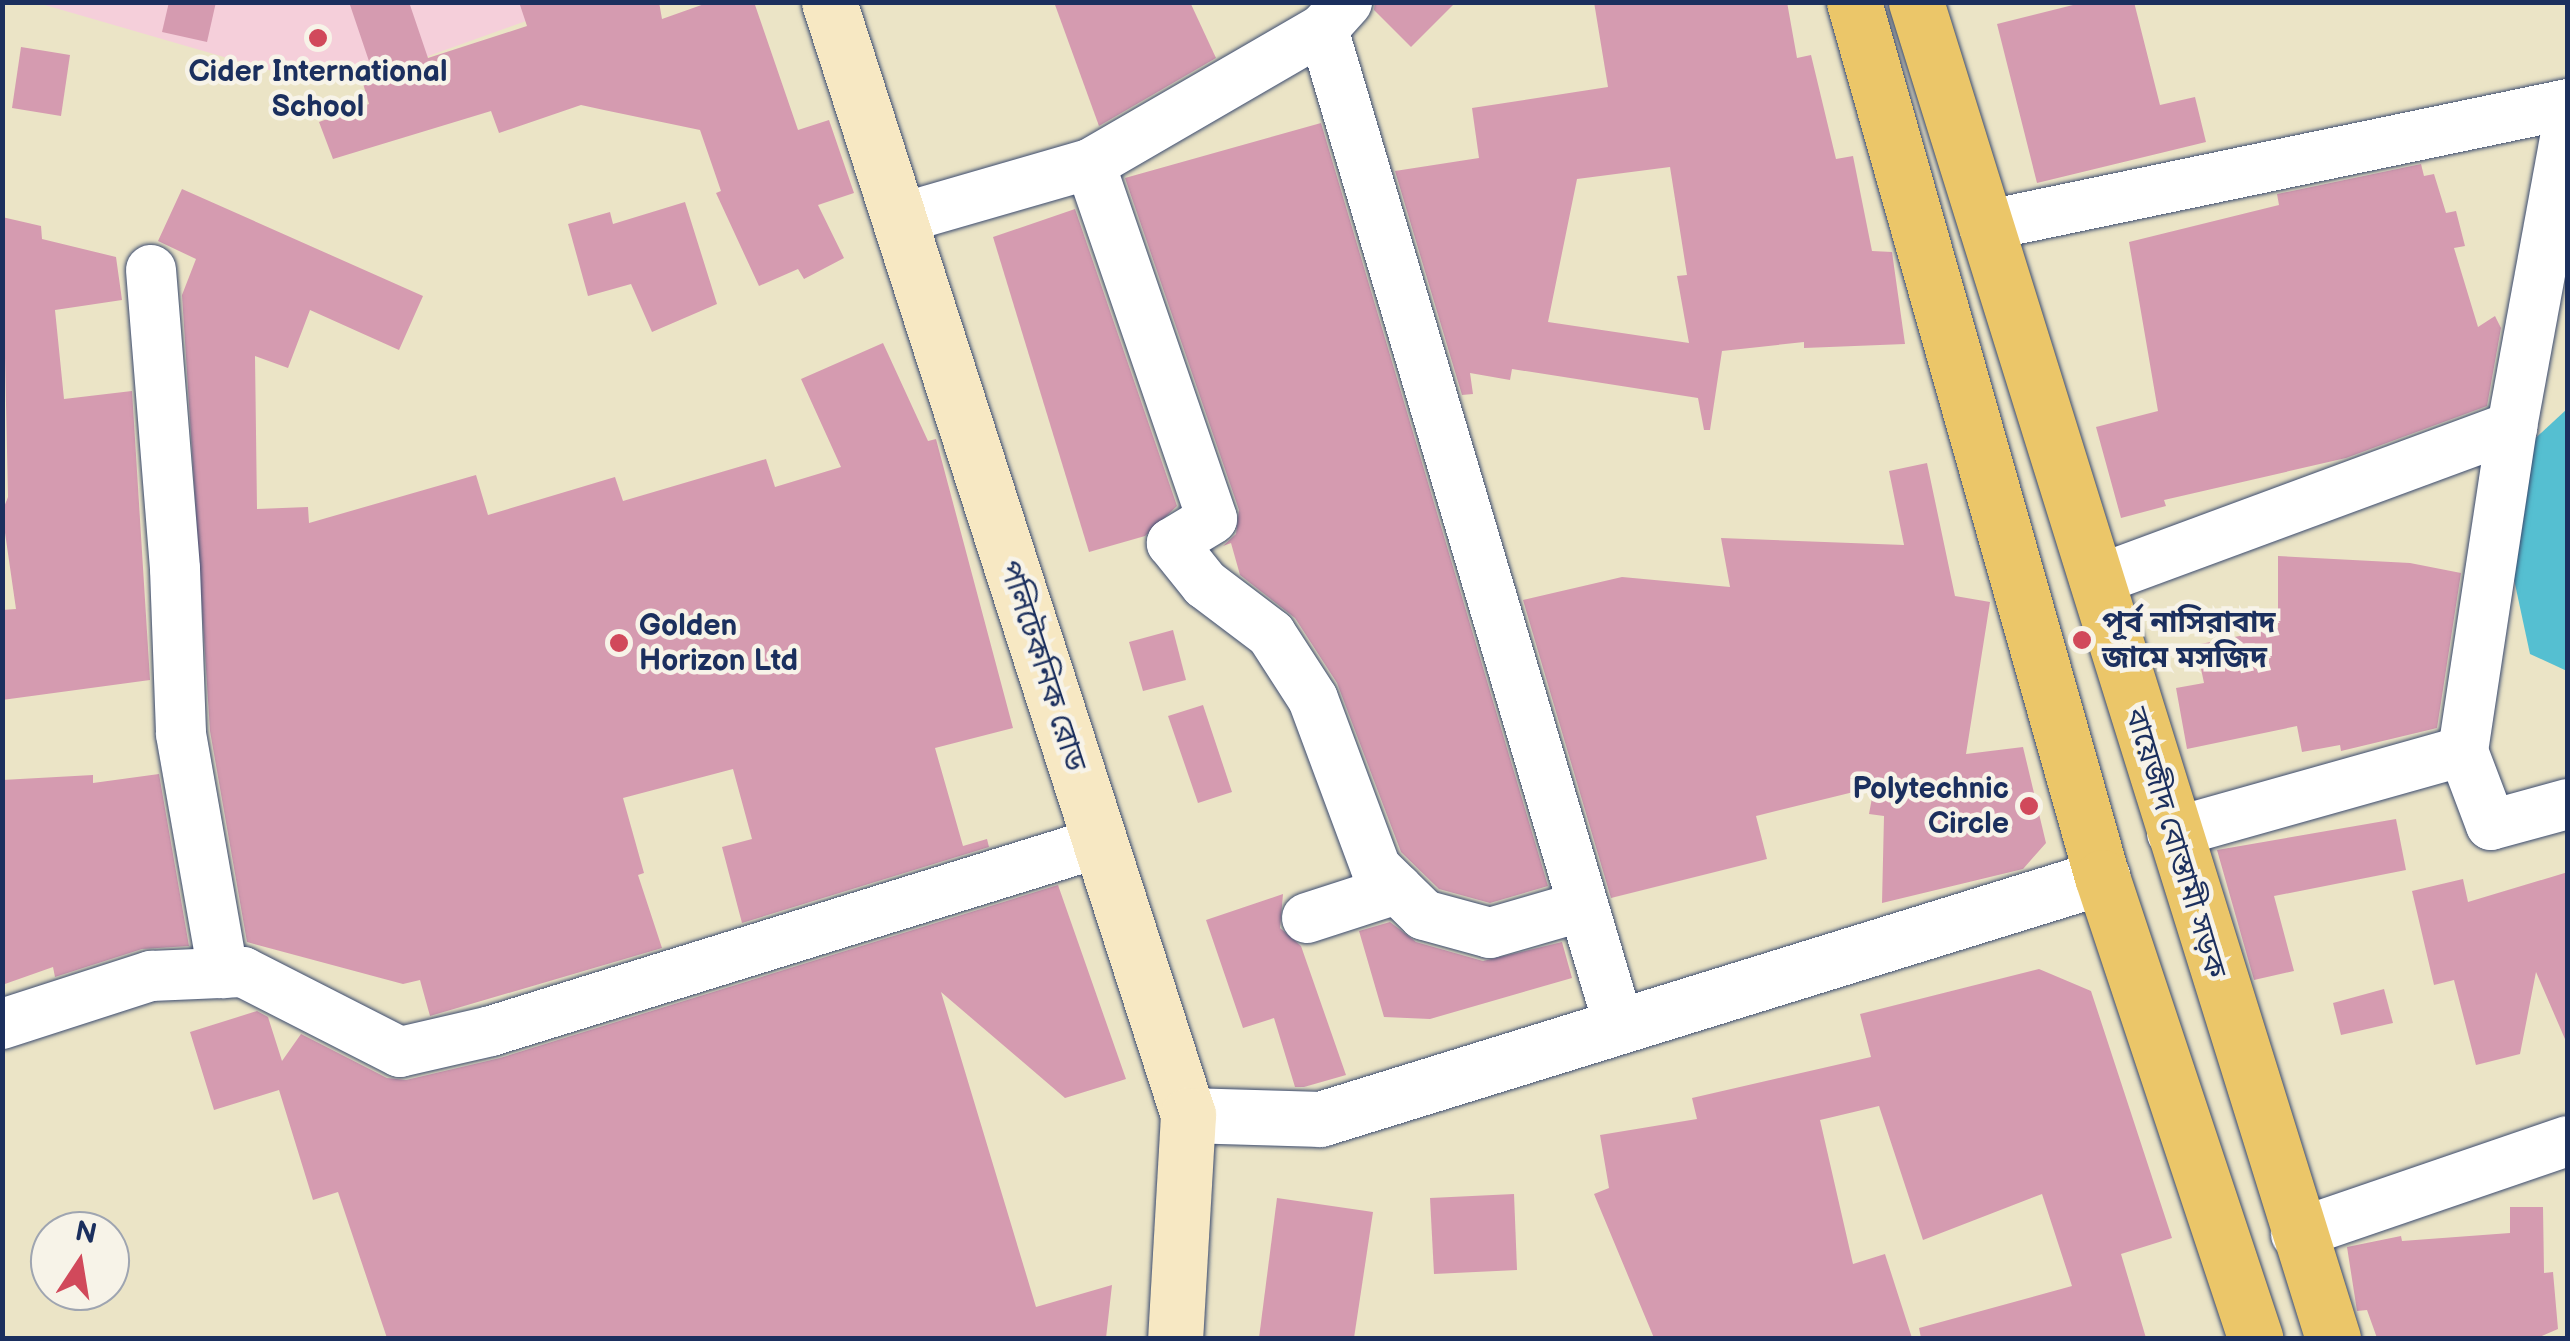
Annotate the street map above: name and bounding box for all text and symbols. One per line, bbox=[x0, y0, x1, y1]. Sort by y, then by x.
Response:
marker: Cider International School bbox=[307, 27, 329, 49]
place label: Cider International School bbox=[188, 54, 448, 124]
street label: পলিটেকনিক রোড bbox=[991, 556, 1093, 776]
place label: পূর্ব নাসিরাবাদ জামে মসজিদ bbox=[2102, 605, 2275, 676]
place label: Golden Horizon Ltd bbox=[639, 608, 798, 678]
marker: পূর্ব নাসিরাবাদ জামে মসজিদ bbox=[2071, 629, 2093, 651]
marker: Golden Horizon Ltd bbox=[608, 632, 630, 654]
street label: বায়েজীদ বোস্তামী সড়ক bbox=[2117, 703, 2233, 983]
place label: Polytechnic Circle bbox=[1852, 771, 2009, 842]
marker: Polytechnic Circle bbox=[2018, 795, 2040, 817]
north arrow bbox=[30, 1211, 130, 1311]
text: N bbox=[72, 1215, 100, 1251]

